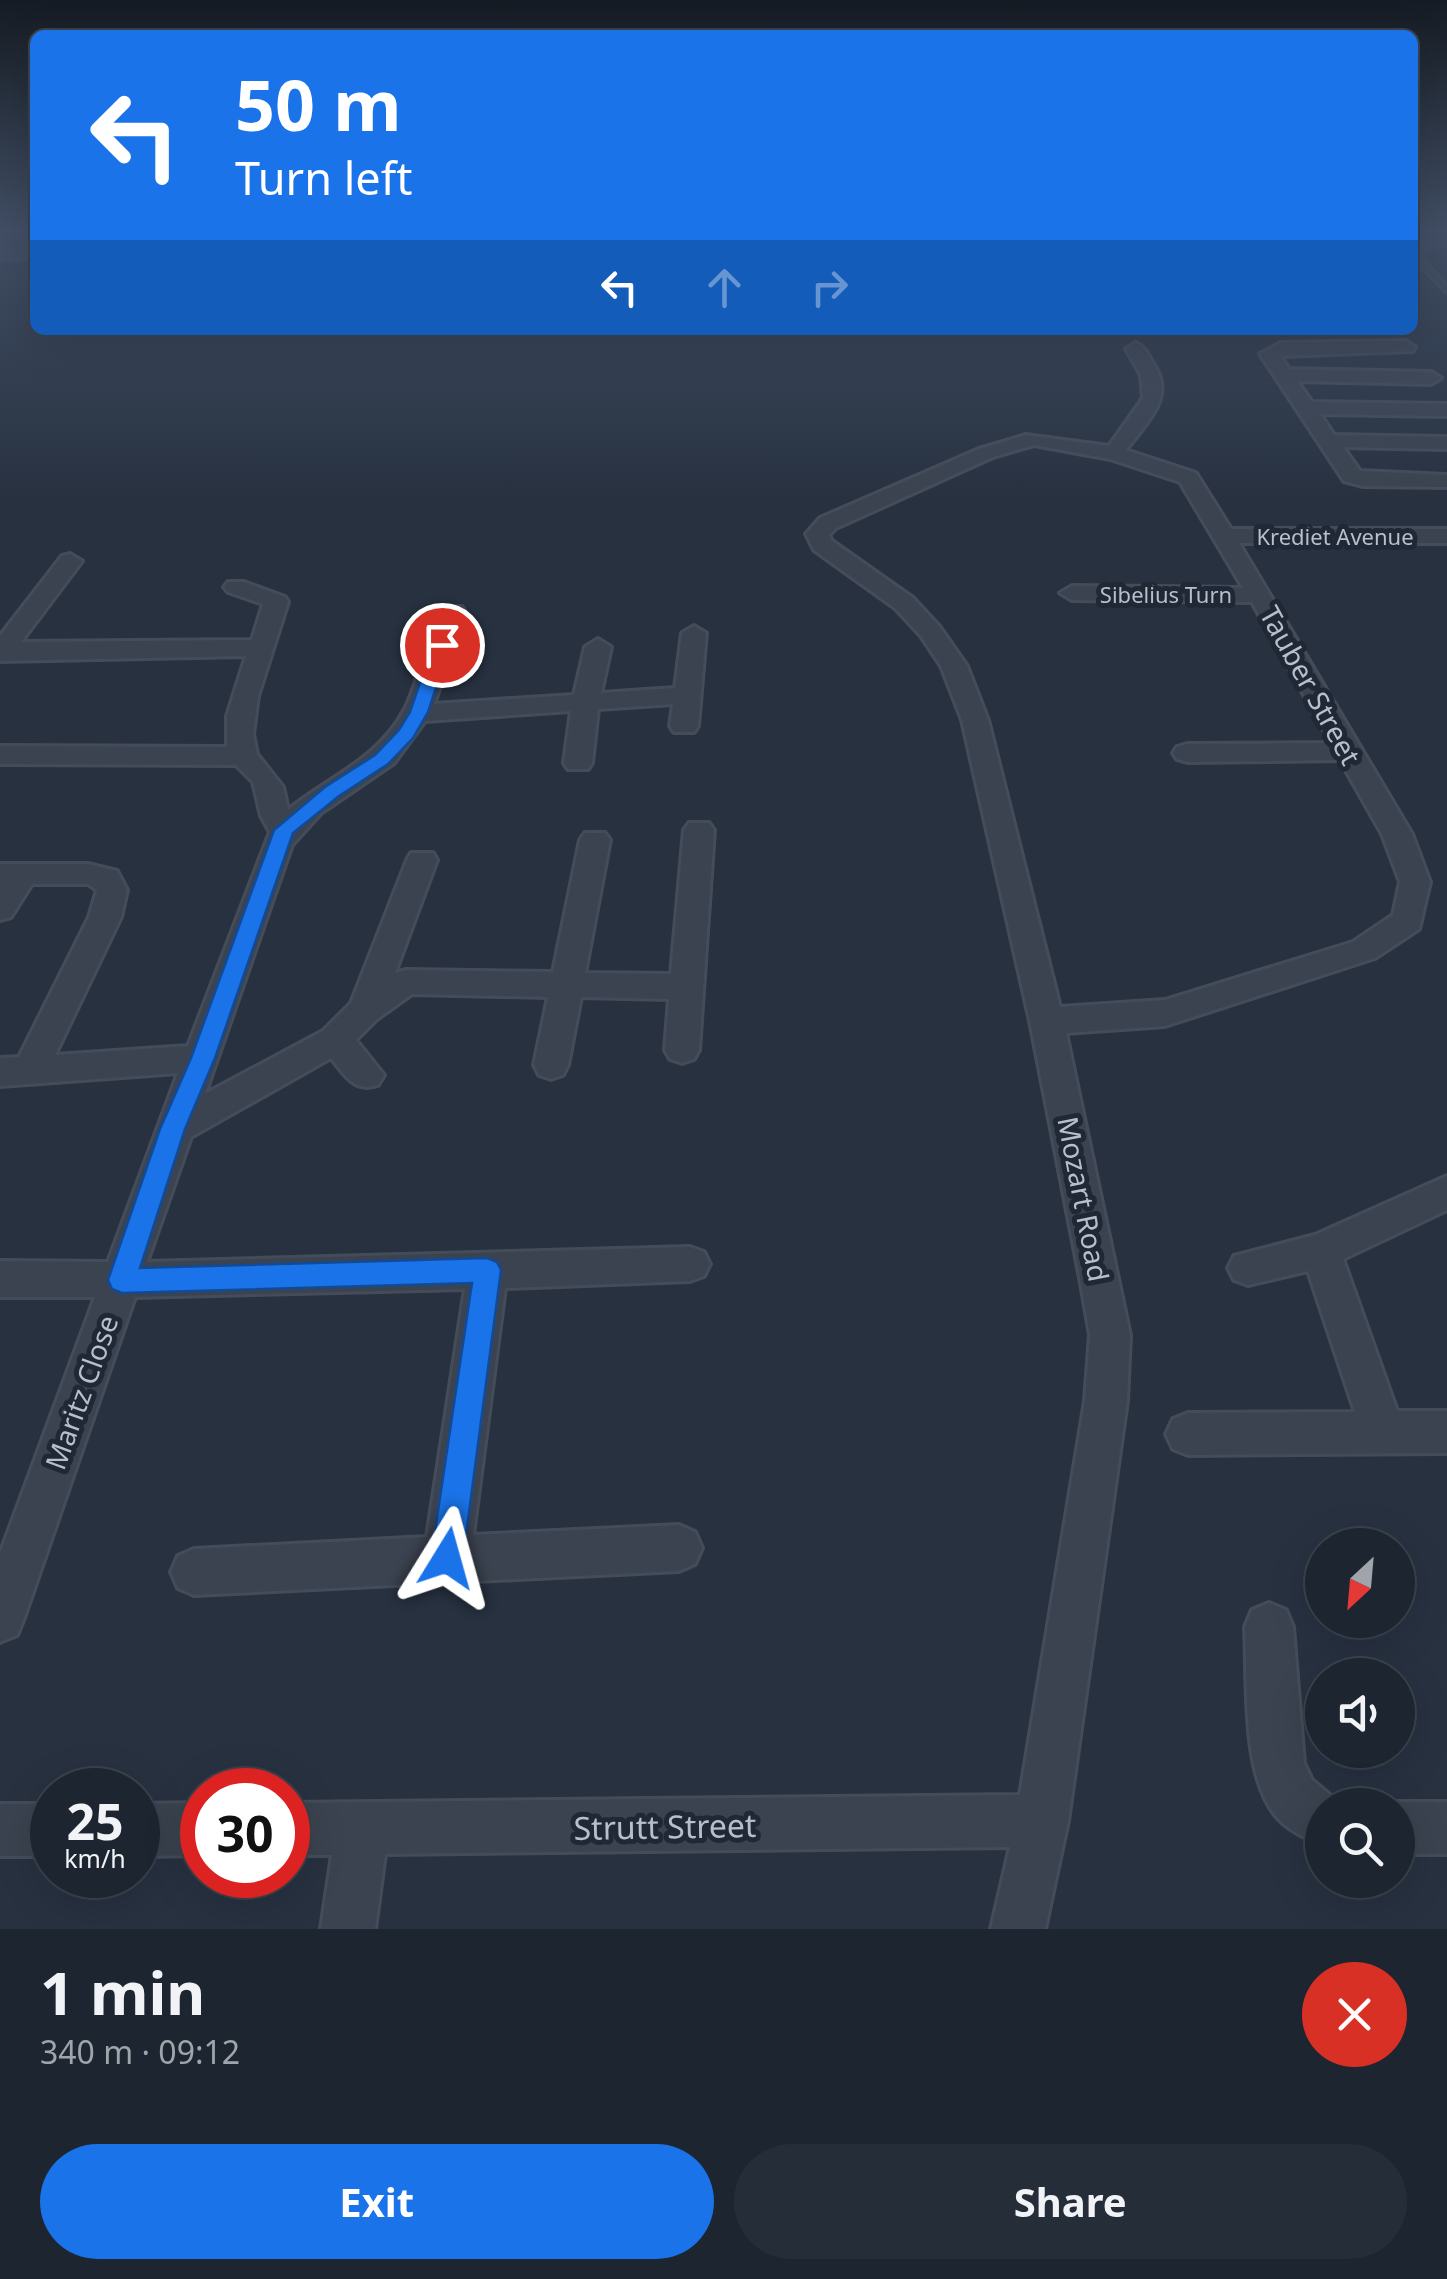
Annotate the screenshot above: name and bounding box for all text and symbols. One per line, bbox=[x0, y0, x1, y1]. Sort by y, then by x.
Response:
text: 50 m bbox=[235, 56, 402, 152]
icon: left bbox=[70, 70, 200, 200]
text: Turn left bbox=[235, 147, 412, 208]
icon: left bbox=[592, 260, 647, 315]
icon: ahead bbox=[697, 260, 752, 315]
icon: right bbox=[802, 260, 857, 315]
street label: Krediet Avenue bbox=[1256, 521, 1414, 551]
street label: Sibelius Turn bbox=[1100, 579, 1232, 609]
street label: Tauber Street bbox=[1252, 599, 1370, 771]
pin bbox=[400, 603, 485, 688]
icon: arrive bbox=[415, 618, 470, 673]
street label: Mozart Road bbox=[1049, 1113, 1119, 1285]
street label: Maritz Close bbox=[36, 1310, 126, 1474]
position arrow bbox=[395, 1506, 499, 1610]
north arrow bbox=[1305, 1528, 1415, 1638]
map controls bbox=[1305, 1528, 1415, 1898]
button: sound bbox=[1305, 1658, 1415, 1768]
speed limit sign: 30 bbox=[180, 1768, 310, 1898]
text: 25 bbox=[66, 1787, 124, 1855]
button: search bbox=[1305, 1788, 1415, 1898]
street label: Strutt Street bbox=[573, 1803, 757, 1849]
text: km/h bbox=[64, 1841, 126, 1875]
text: 1 min bbox=[40, 1951, 205, 2033]
button: close bbox=[1302, 1962, 1407, 2067]
text: 340 m · 09:12 bbox=[40, 2030, 240, 2073]
button: Exit bbox=[40, 2144, 714, 2259]
button: Share bbox=[734, 2144, 1407, 2259]

